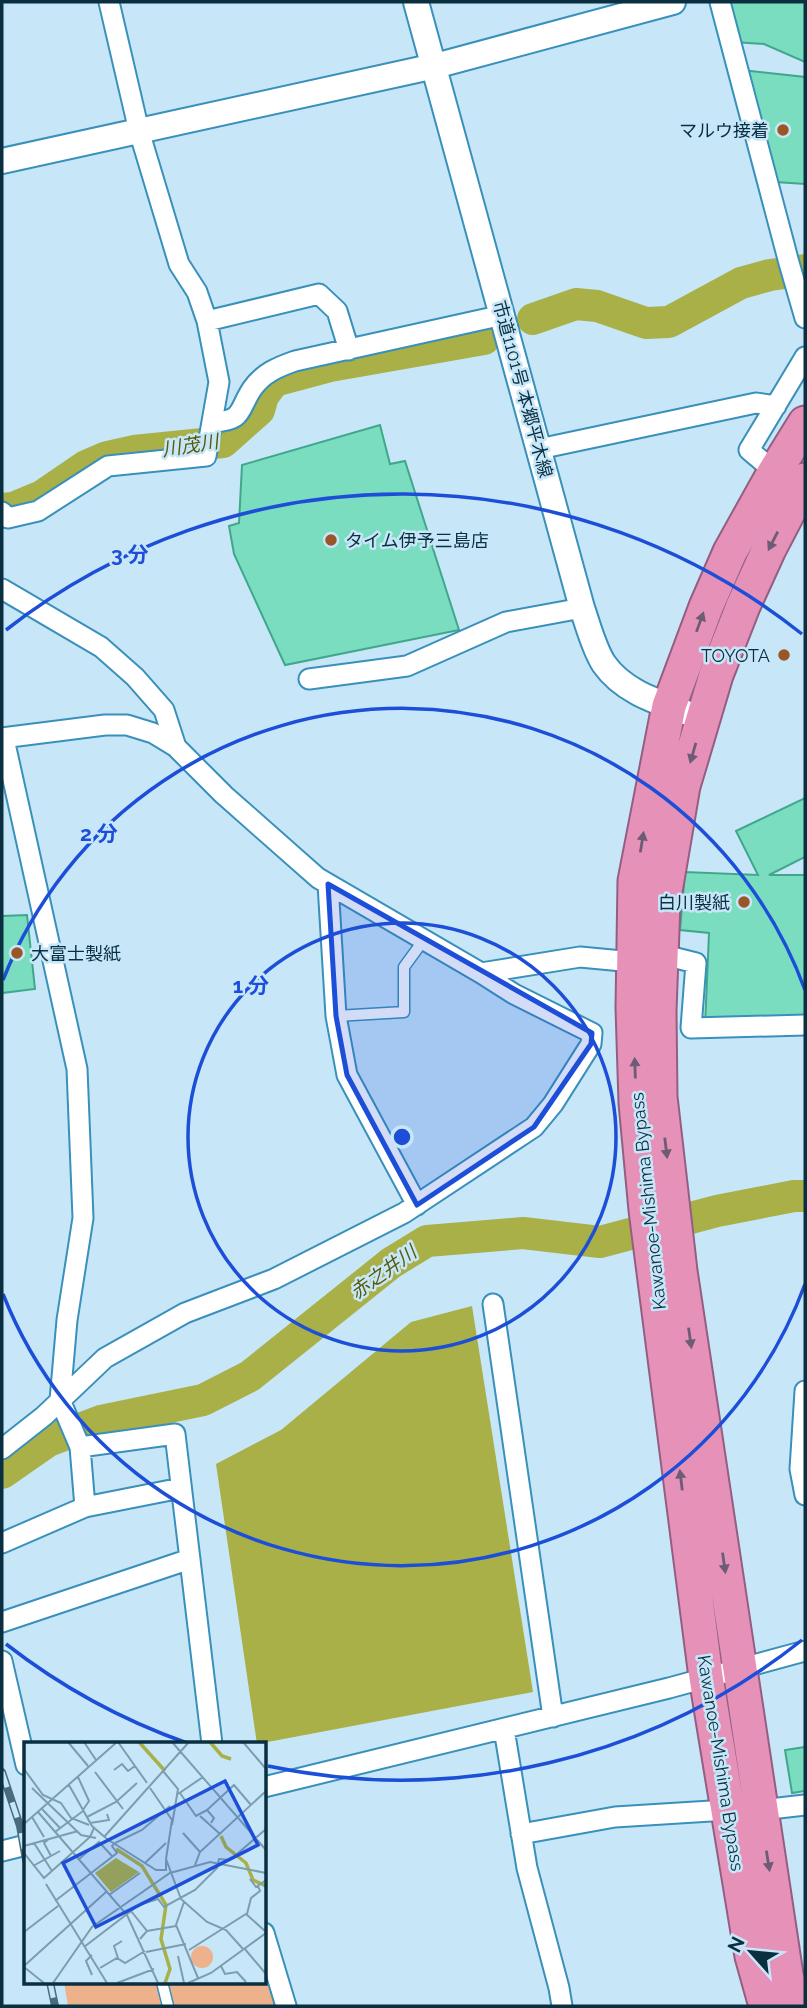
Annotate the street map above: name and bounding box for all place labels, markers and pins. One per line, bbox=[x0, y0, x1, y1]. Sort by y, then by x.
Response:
place label: マルウ接着 bbox=[679, 120, 769, 141]
marker: マルウ接着 bbox=[775, 122, 791, 138]
place label: タイム伊予三島店 bbox=[345, 530, 489, 551]
marker: タイム伊予三島店 bbox=[323, 532, 339, 548]
place label: TOYOTA bbox=[701, 645, 770, 666]
marker: TOYOTA bbox=[776, 647, 792, 663]
place label: 白川製紙 bbox=[658, 892, 730, 913]
marker: 白川製紙 bbox=[736, 894, 752, 910]
place label: 大富士製紙 bbox=[31, 943, 121, 964]
marker: 大富士製紙 bbox=[9, 945, 25, 961]
centre of rings bbox=[390, 1125, 414, 1149]

